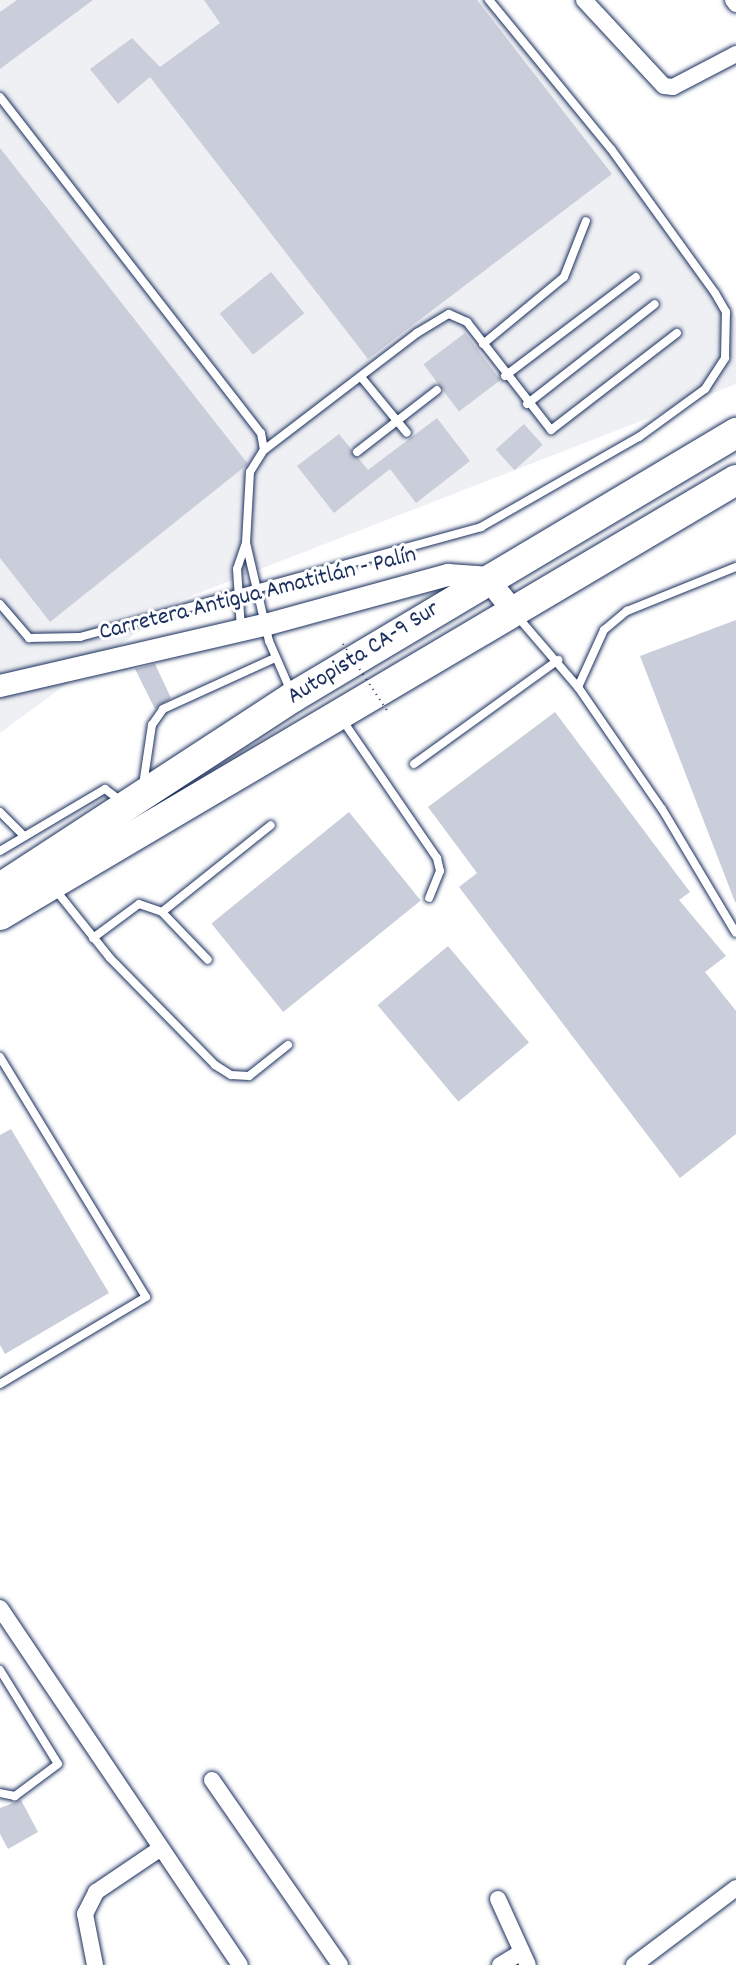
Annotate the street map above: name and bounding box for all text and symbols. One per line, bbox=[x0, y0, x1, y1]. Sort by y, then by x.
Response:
street label: Carretera Antigua Amatitlán - Palín bbox=[96, 542, 420, 648]
street label: Autopista CA-9 Sur bbox=[283, 596, 445, 712]

